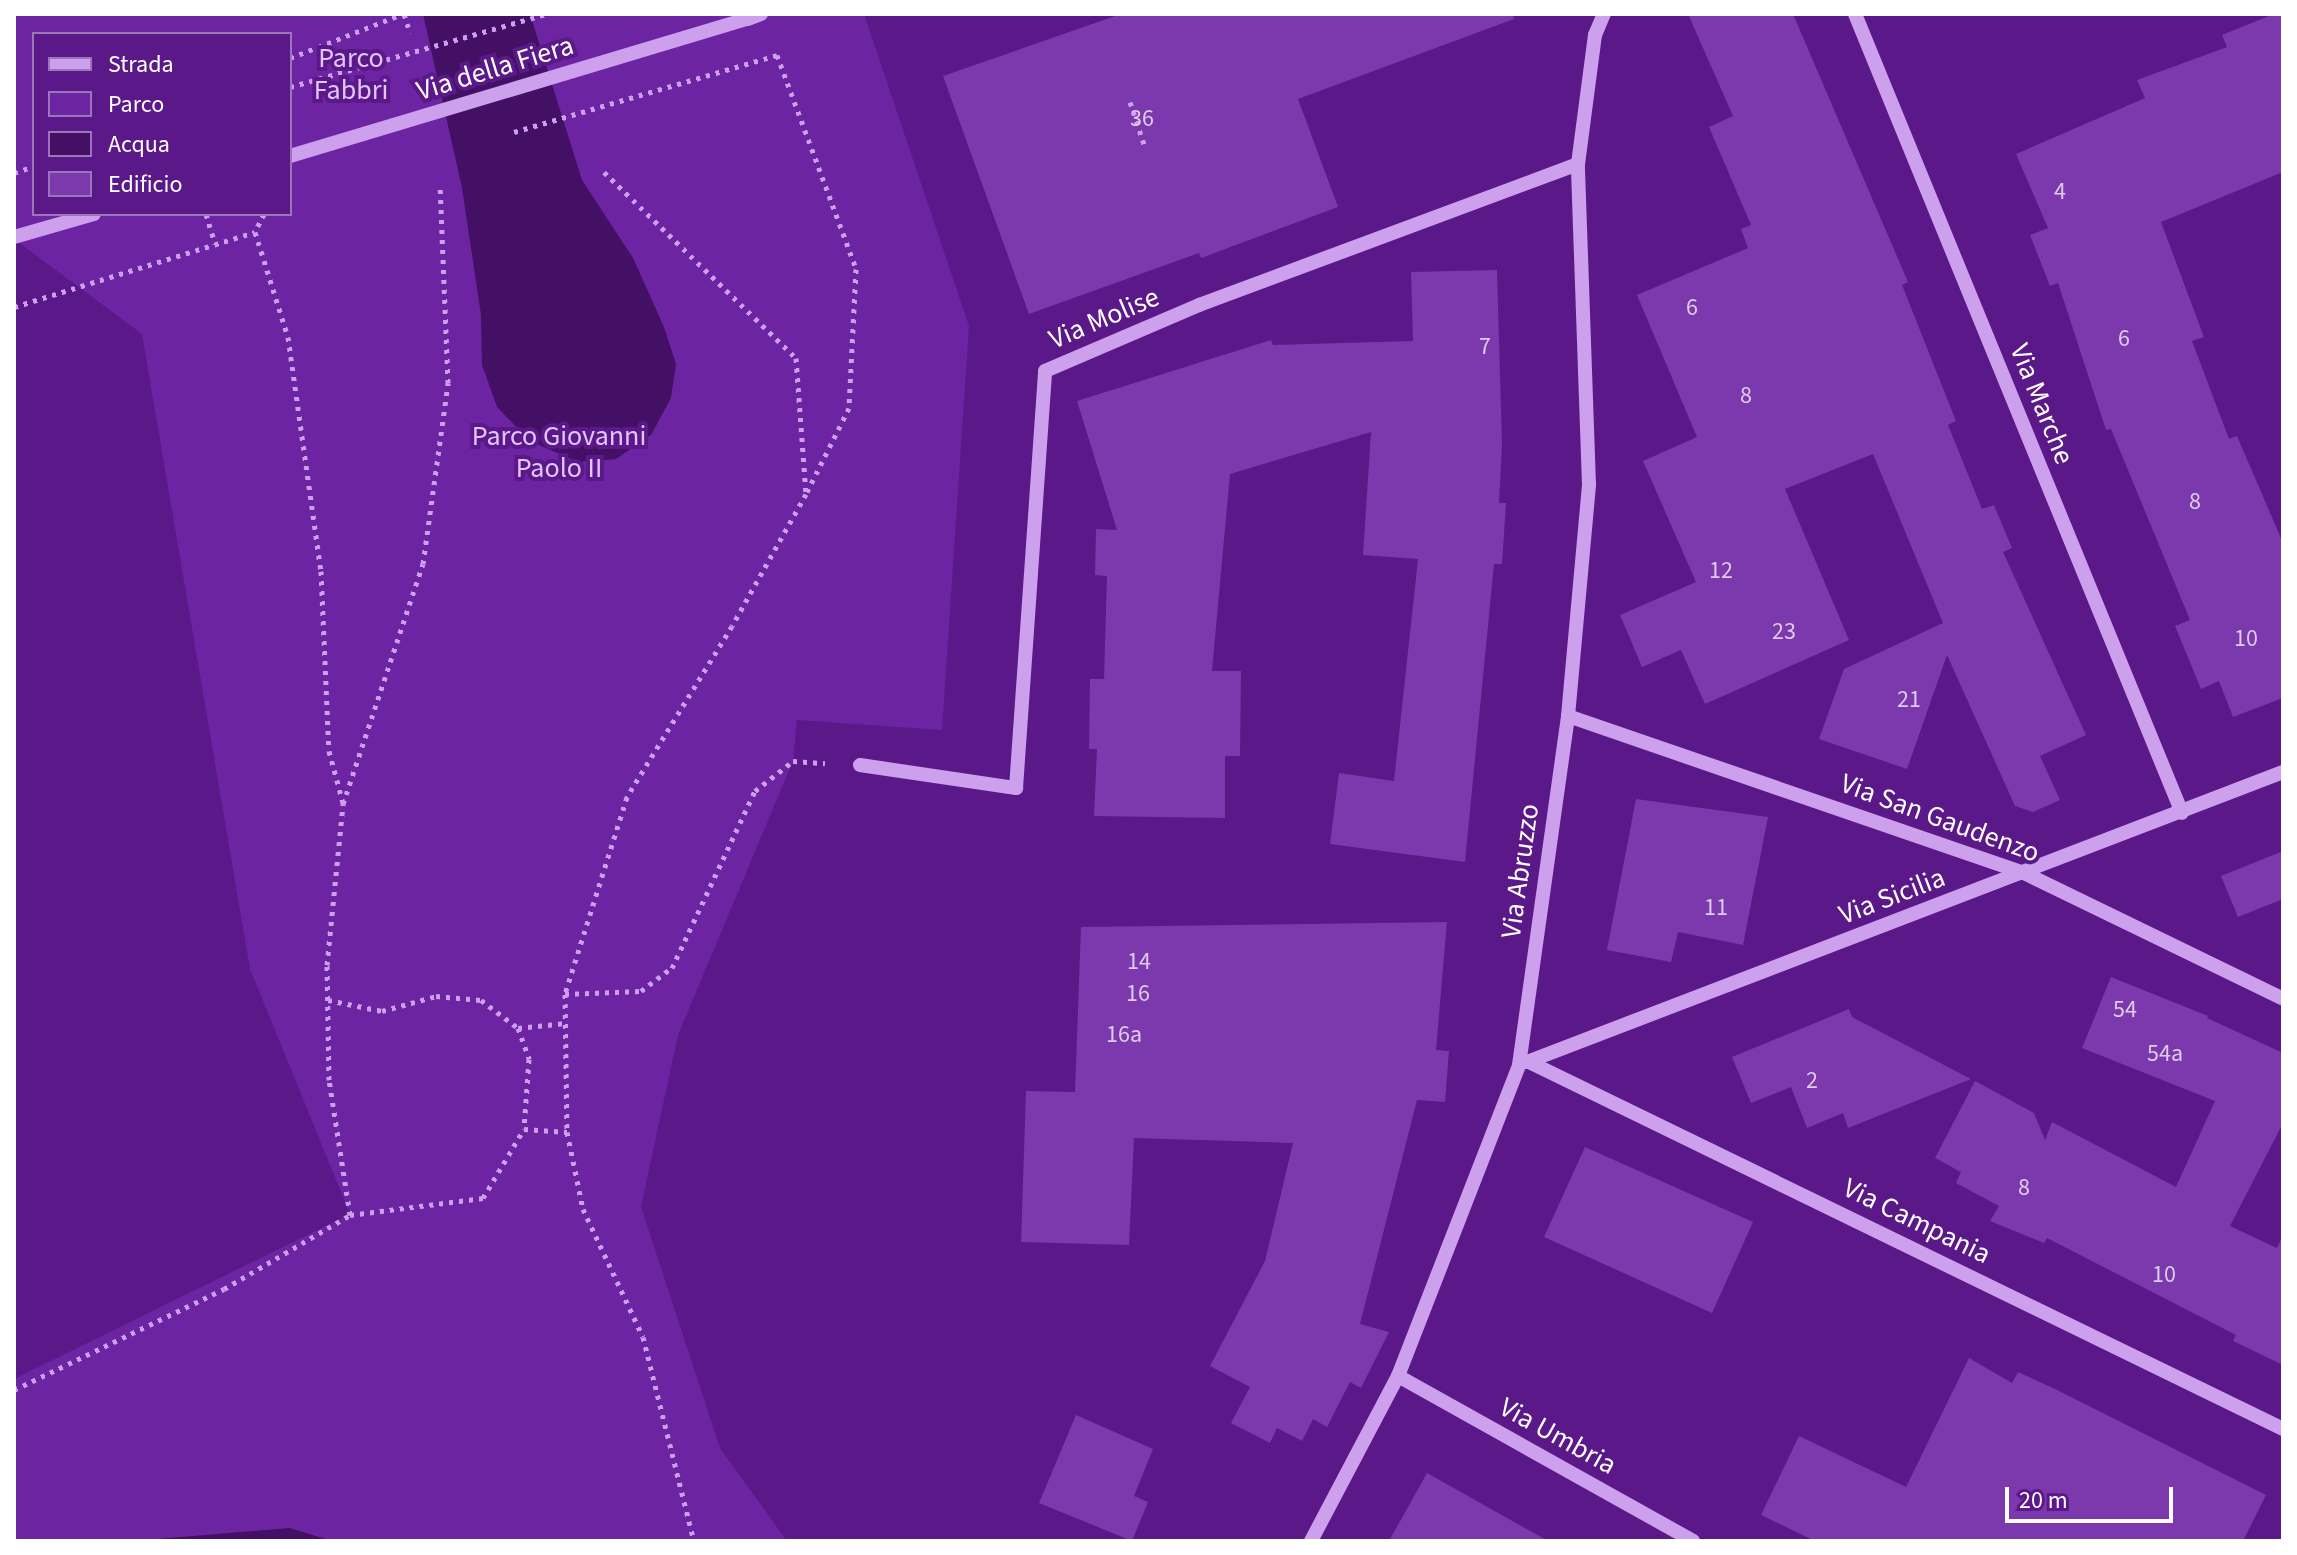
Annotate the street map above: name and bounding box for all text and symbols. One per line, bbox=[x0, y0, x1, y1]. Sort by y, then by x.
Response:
street label: Via della Fiera bbox=[413, 28, 577, 108]
legend bbox=[32, 32, 292, 216]
park label: Parco Fabbri bbox=[314, 41, 388, 107]
text: Strada bbox=[108, 47, 174, 82]
text: Parco bbox=[108, 87, 164, 122]
house number: 36 bbox=[1130, 105, 1154, 133]
text: Acqua bbox=[108, 127, 170, 162]
text: Edificio bbox=[108, 167, 182, 202]
house number: 4 bbox=[2054, 178, 2066, 206]
street label: Via Molise bbox=[1044, 280, 1164, 356]
house number: 6 bbox=[1686, 294, 1698, 322]
house number: 6 bbox=[2118, 325, 2130, 353]
house number: 7 bbox=[1479, 333, 1491, 361]
street label: Via Marche bbox=[2003, 339, 2081, 469]
house number: 8 bbox=[1740, 382, 1752, 410]
park label: Parco Giovanni Paolo II bbox=[472, 419, 646, 485]
house number: 8 bbox=[2189, 488, 2201, 516]
house number: 12 bbox=[1709, 557, 1733, 585]
house number: 23 bbox=[1772, 618, 1796, 646]
house number: 10 bbox=[2234, 625, 2258, 653]
house number: 21 bbox=[1897, 686, 1921, 714]
street label: Via San Gaudenzo bbox=[1836, 766, 2044, 870]
street label: Via Abruzzo bbox=[1494, 802, 1546, 940]
street label: Via Sicilia bbox=[1834, 860, 1950, 932]
house number: 11 bbox=[1704, 894, 1728, 922]
house number: 14 bbox=[1127, 948, 1151, 976]
house number: 16 bbox=[1126, 980, 1150, 1008]
house number: 54 bbox=[2113, 996, 2137, 1024]
house number: 16a bbox=[1106, 1021, 1142, 1049]
house number: 54a bbox=[2147, 1040, 2183, 1068]
house number: 2 bbox=[1806, 1067, 1818, 1095]
street label: Via Campania bbox=[1838, 1171, 1996, 1271]
house number: 8 bbox=[2018, 1174, 2030, 1202]
house number: 10 bbox=[2152, 1261, 2176, 1289]
street label: Via Umbria bbox=[1494, 1390, 1622, 1482]
scale bar bbox=[2009, 1471, 2177, 1521]
text: 20 m bbox=[2019, 1483, 2068, 1518]

